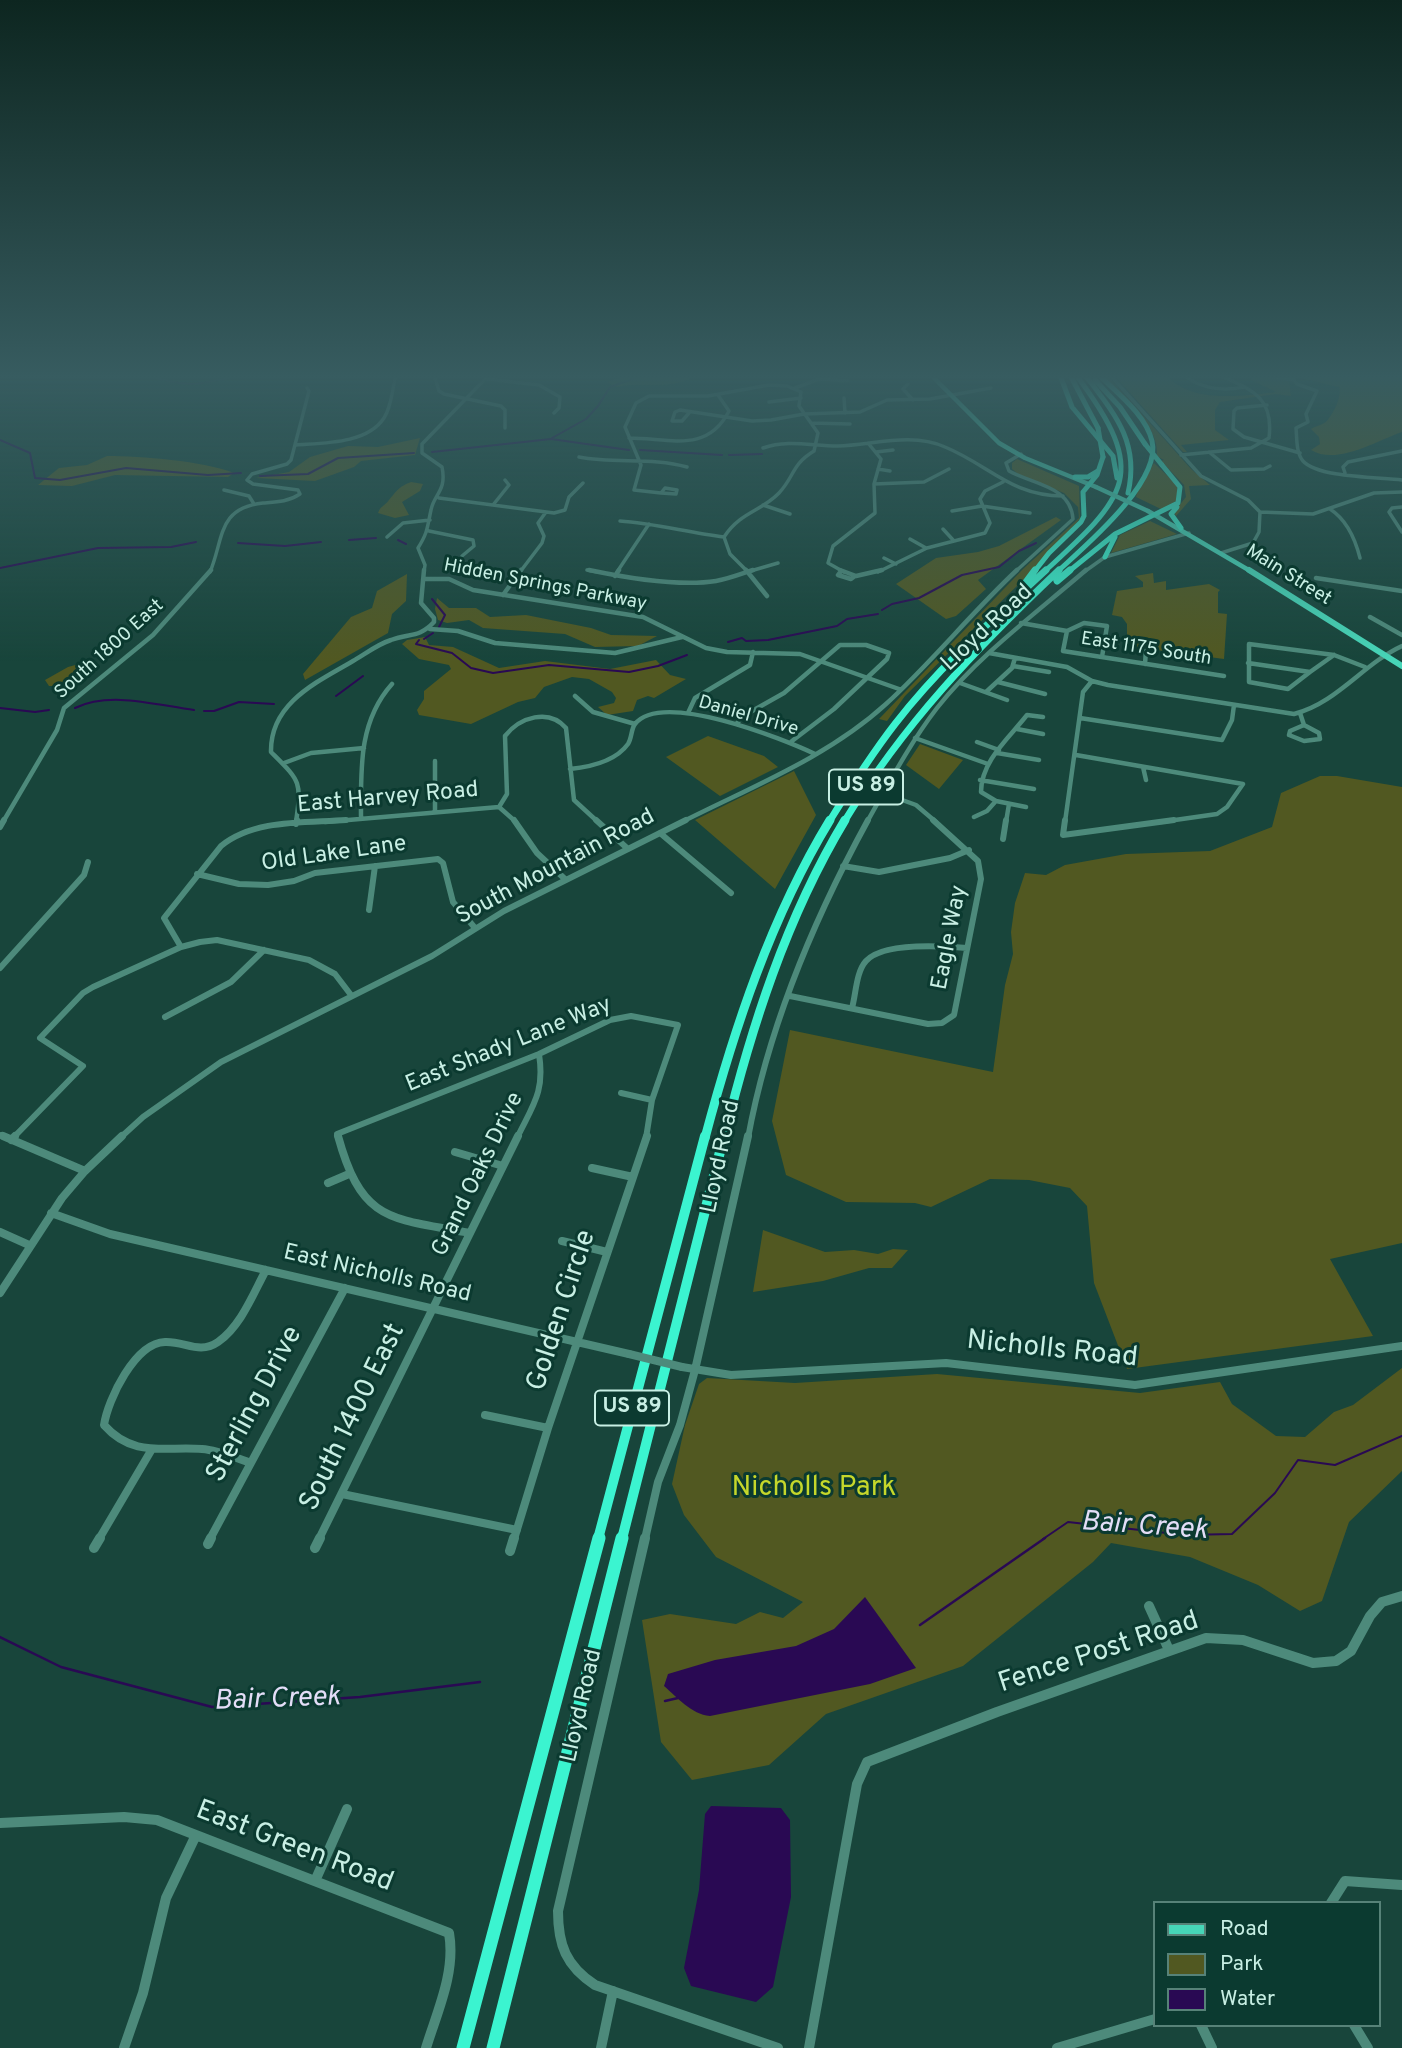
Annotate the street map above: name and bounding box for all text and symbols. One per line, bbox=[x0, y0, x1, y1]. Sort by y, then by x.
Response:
street label: Main Street bbox=[1241, 541, 1335, 611]
street label: Hidden Springs Parkway bbox=[441, 555, 649, 617]
street label: Lloyd Road bbox=[936, 580, 1040, 678]
street label: South 1800 East bbox=[51, 595, 169, 705]
street label: East 1175 South bbox=[1079, 628, 1213, 672]
street label: Daniel Drive bbox=[695, 692, 801, 742]
road number: US 89 bbox=[829, 770, 903, 804]
street label: East Harvey Road bbox=[296, 777, 480, 821]
street label: South Mountain Road bbox=[452, 804, 660, 932]
street label: Old Lake Lane bbox=[260, 831, 408, 879]
street label: Eagle Way bbox=[927, 883, 975, 993]
street label: East Shady Lane Way bbox=[402, 992, 616, 1100]
street label: Grand Oaks Drive bbox=[427, 1088, 531, 1262]
street label: Lloyd Road bbox=[697, 1098, 747, 1216]
street label: Golden Circle bbox=[521, 1226, 605, 1396]
street label: East Nicholls Road bbox=[281, 1240, 473, 1310]
street label: South 1400 East bbox=[294, 1319, 414, 1517]
street label: Sterling Drive bbox=[201, 1321, 311, 1489]
street label: Nicholls Road bbox=[965, 1325, 1139, 1377]
road number: US 89 bbox=[595, 1390, 669, 1426]
park label: Nicholls Park bbox=[732, 1472, 896, 1506]
water label: Bair Creek bbox=[1080, 1507, 1208, 1549]
street label: Fence Post Road bbox=[995, 1606, 1203, 1702]
street label: Lloyd Road bbox=[557, 1647, 609, 1765]
water label: Bair Creek bbox=[213, 1682, 341, 1720]
street label: East Green Road bbox=[190, 1795, 398, 1901]
legend bbox=[1154, 1901, 1381, 2027]
text: Road bbox=[1220, 1916, 1269, 1943]
text: Park bbox=[1220, 1951, 1263, 1978]
text: Water bbox=[1220, 1986, 1275, 2013]

